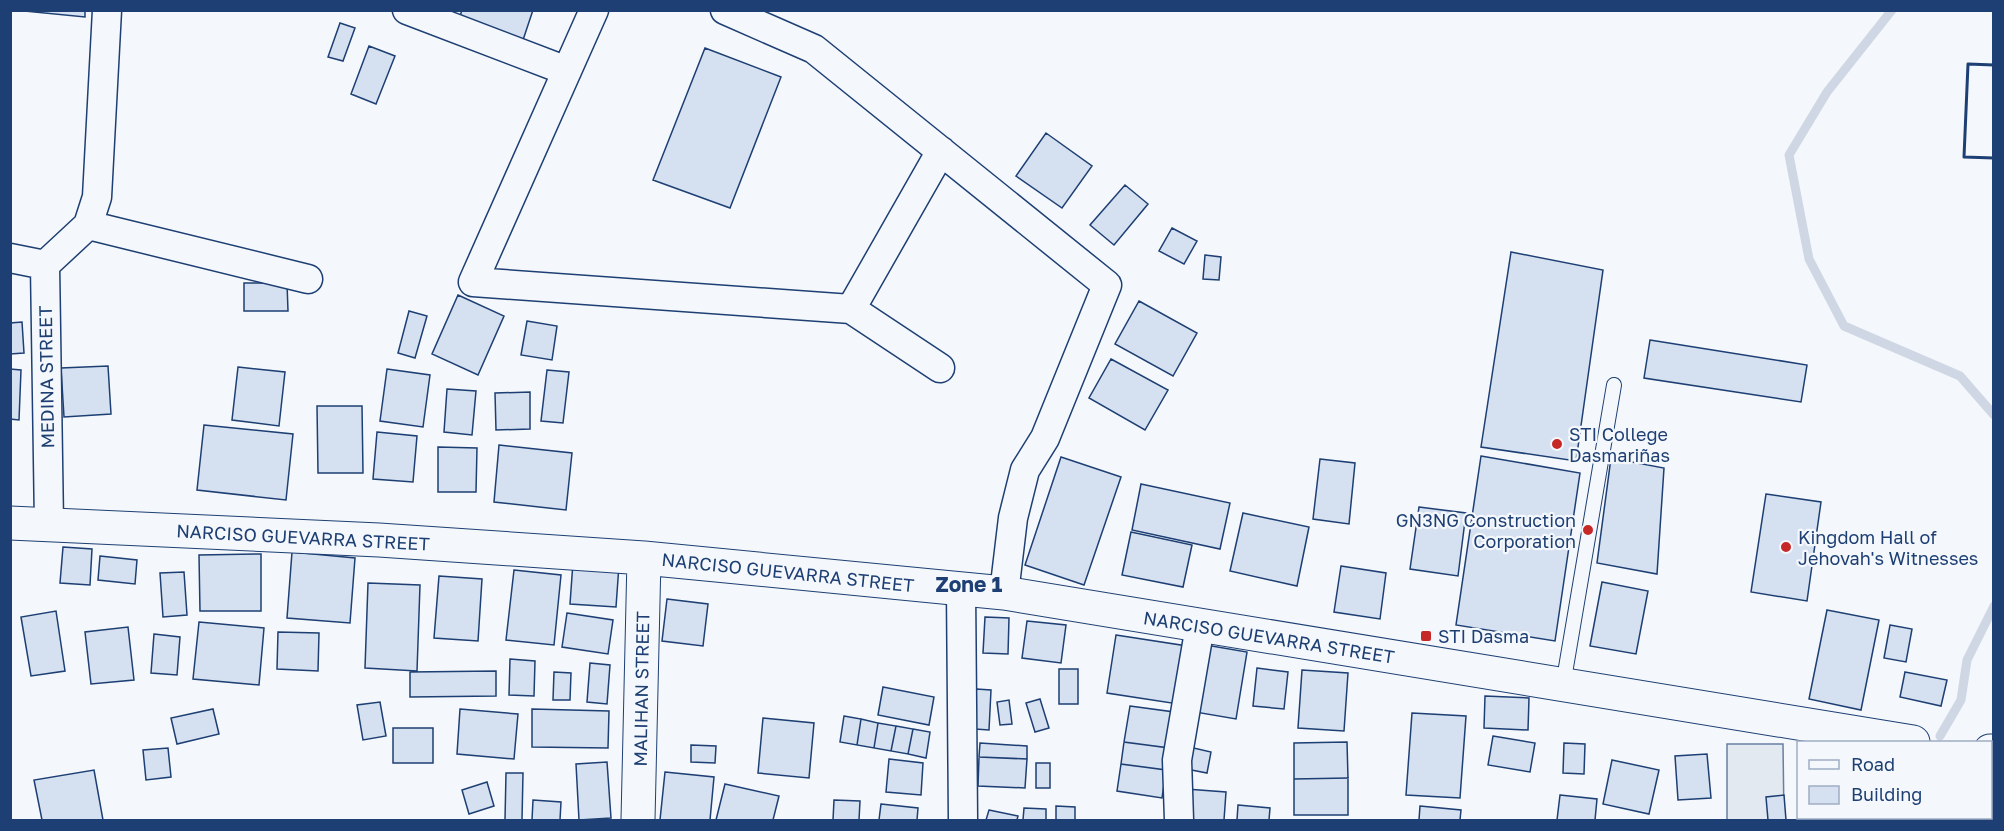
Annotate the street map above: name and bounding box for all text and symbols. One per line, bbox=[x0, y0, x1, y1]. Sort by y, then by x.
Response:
street label: MEDINA STREET bbox=[34, 305, 58, 449]
place label: STI College Dasmariñas bbox=[1569, 423, 1670, 466]
marker: STI College Dasmariñas bbox=[1550, 437, 1564, 451]
place label: GN3NG Construction Corporation bbox=[1396, 509, 1576, 552]
street label: NARCISO GUEVARRA STREET bbox=[176, 519, 430, 555]
marker: GN3NG Construction Corporation bbox=[1581, 523, 1595, 537]
place label: Kingdom Hall of Jehovah's Witnesses bbox=[1798, 526, 1978, 569]
marker: Kingdom Hall of Jehovah's Witnesses bbox=[1779, 540, 1793, 554]
street label: NARCISO GUEVARRA STREET bbox=[661, 548, 915, 596]
district label: Zone 1 bbox=[936, 571, 1003, 597]
street label: NARCISO GUEVARRA STREET bbox=[1142, 606, 1396, 668]
street label: MALIHAN STREET bbox=[629, 611, 653, 767]
place label: STI Dasma bbox=[1438, 625, 1529, 647]
marker: STI Dasma bbox=[1419, 629, 1433, 643]
legend bbox=[1797, 741, 1992, 819]
text: Road bbox=[1851, 753, 1895, 775]
text: Building bbox=[1851, 783, 1922, 805]

